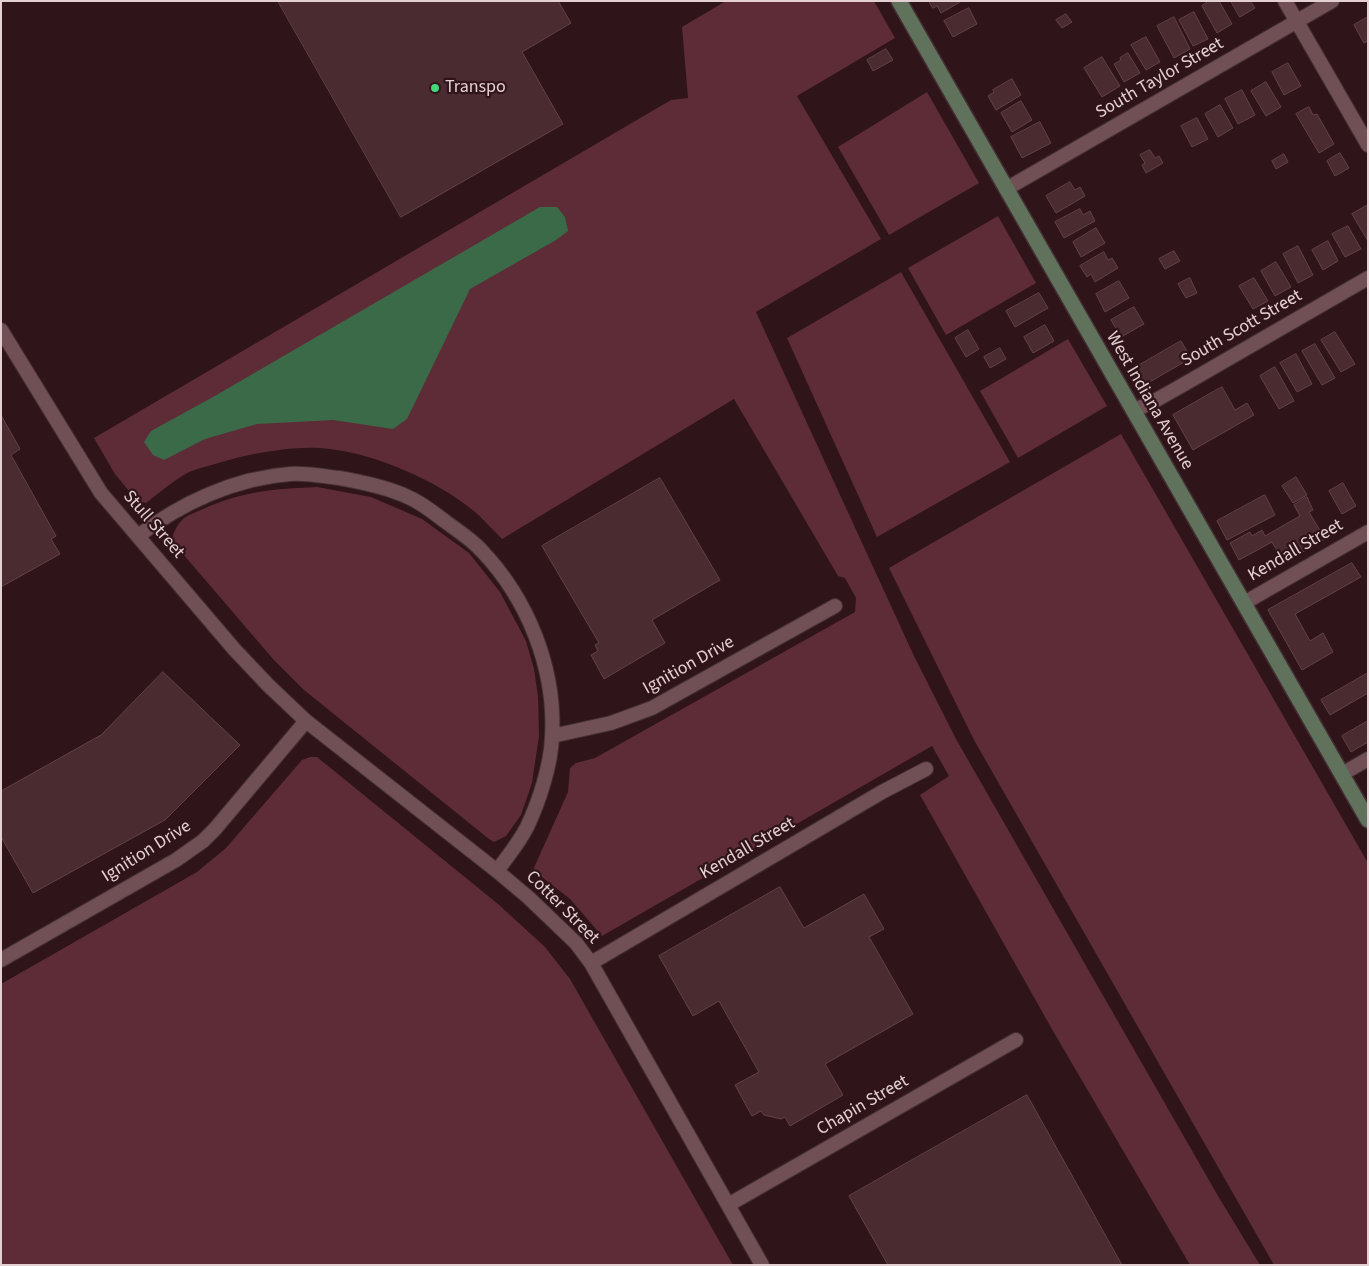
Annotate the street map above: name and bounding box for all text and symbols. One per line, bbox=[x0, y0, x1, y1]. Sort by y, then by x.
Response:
street label: South Taylor Street bbox=[1092, 34, 1228, 124]
place label: Transpo bbox=[445, 77, 506, 99]
marker: Transpo bbox=[429, 82, 441, 94]
street label: South Scott Street bbox=[1178, 286, 1306, 372]
street label: West Indiana Avenue bbox=[1101, 328, 1197, 474]
street label: Stull Street bbox=[118, 487, 188, 563]
street label: Kendall Street bbox=[1245, 515, 1347, 587]
street label: Ignition Drive bbox=[640, 632, 738, 700]
street label: Kendall Street bbox=[697, 813, 799, 885]
street label: Ignition Drive bbox=[99, 816, 195, 888]
street label: Cotter Street bbox=[521, 867, 603, 949]
street label: Chapin Street bbox=[813, 1071, 913, 1141]

